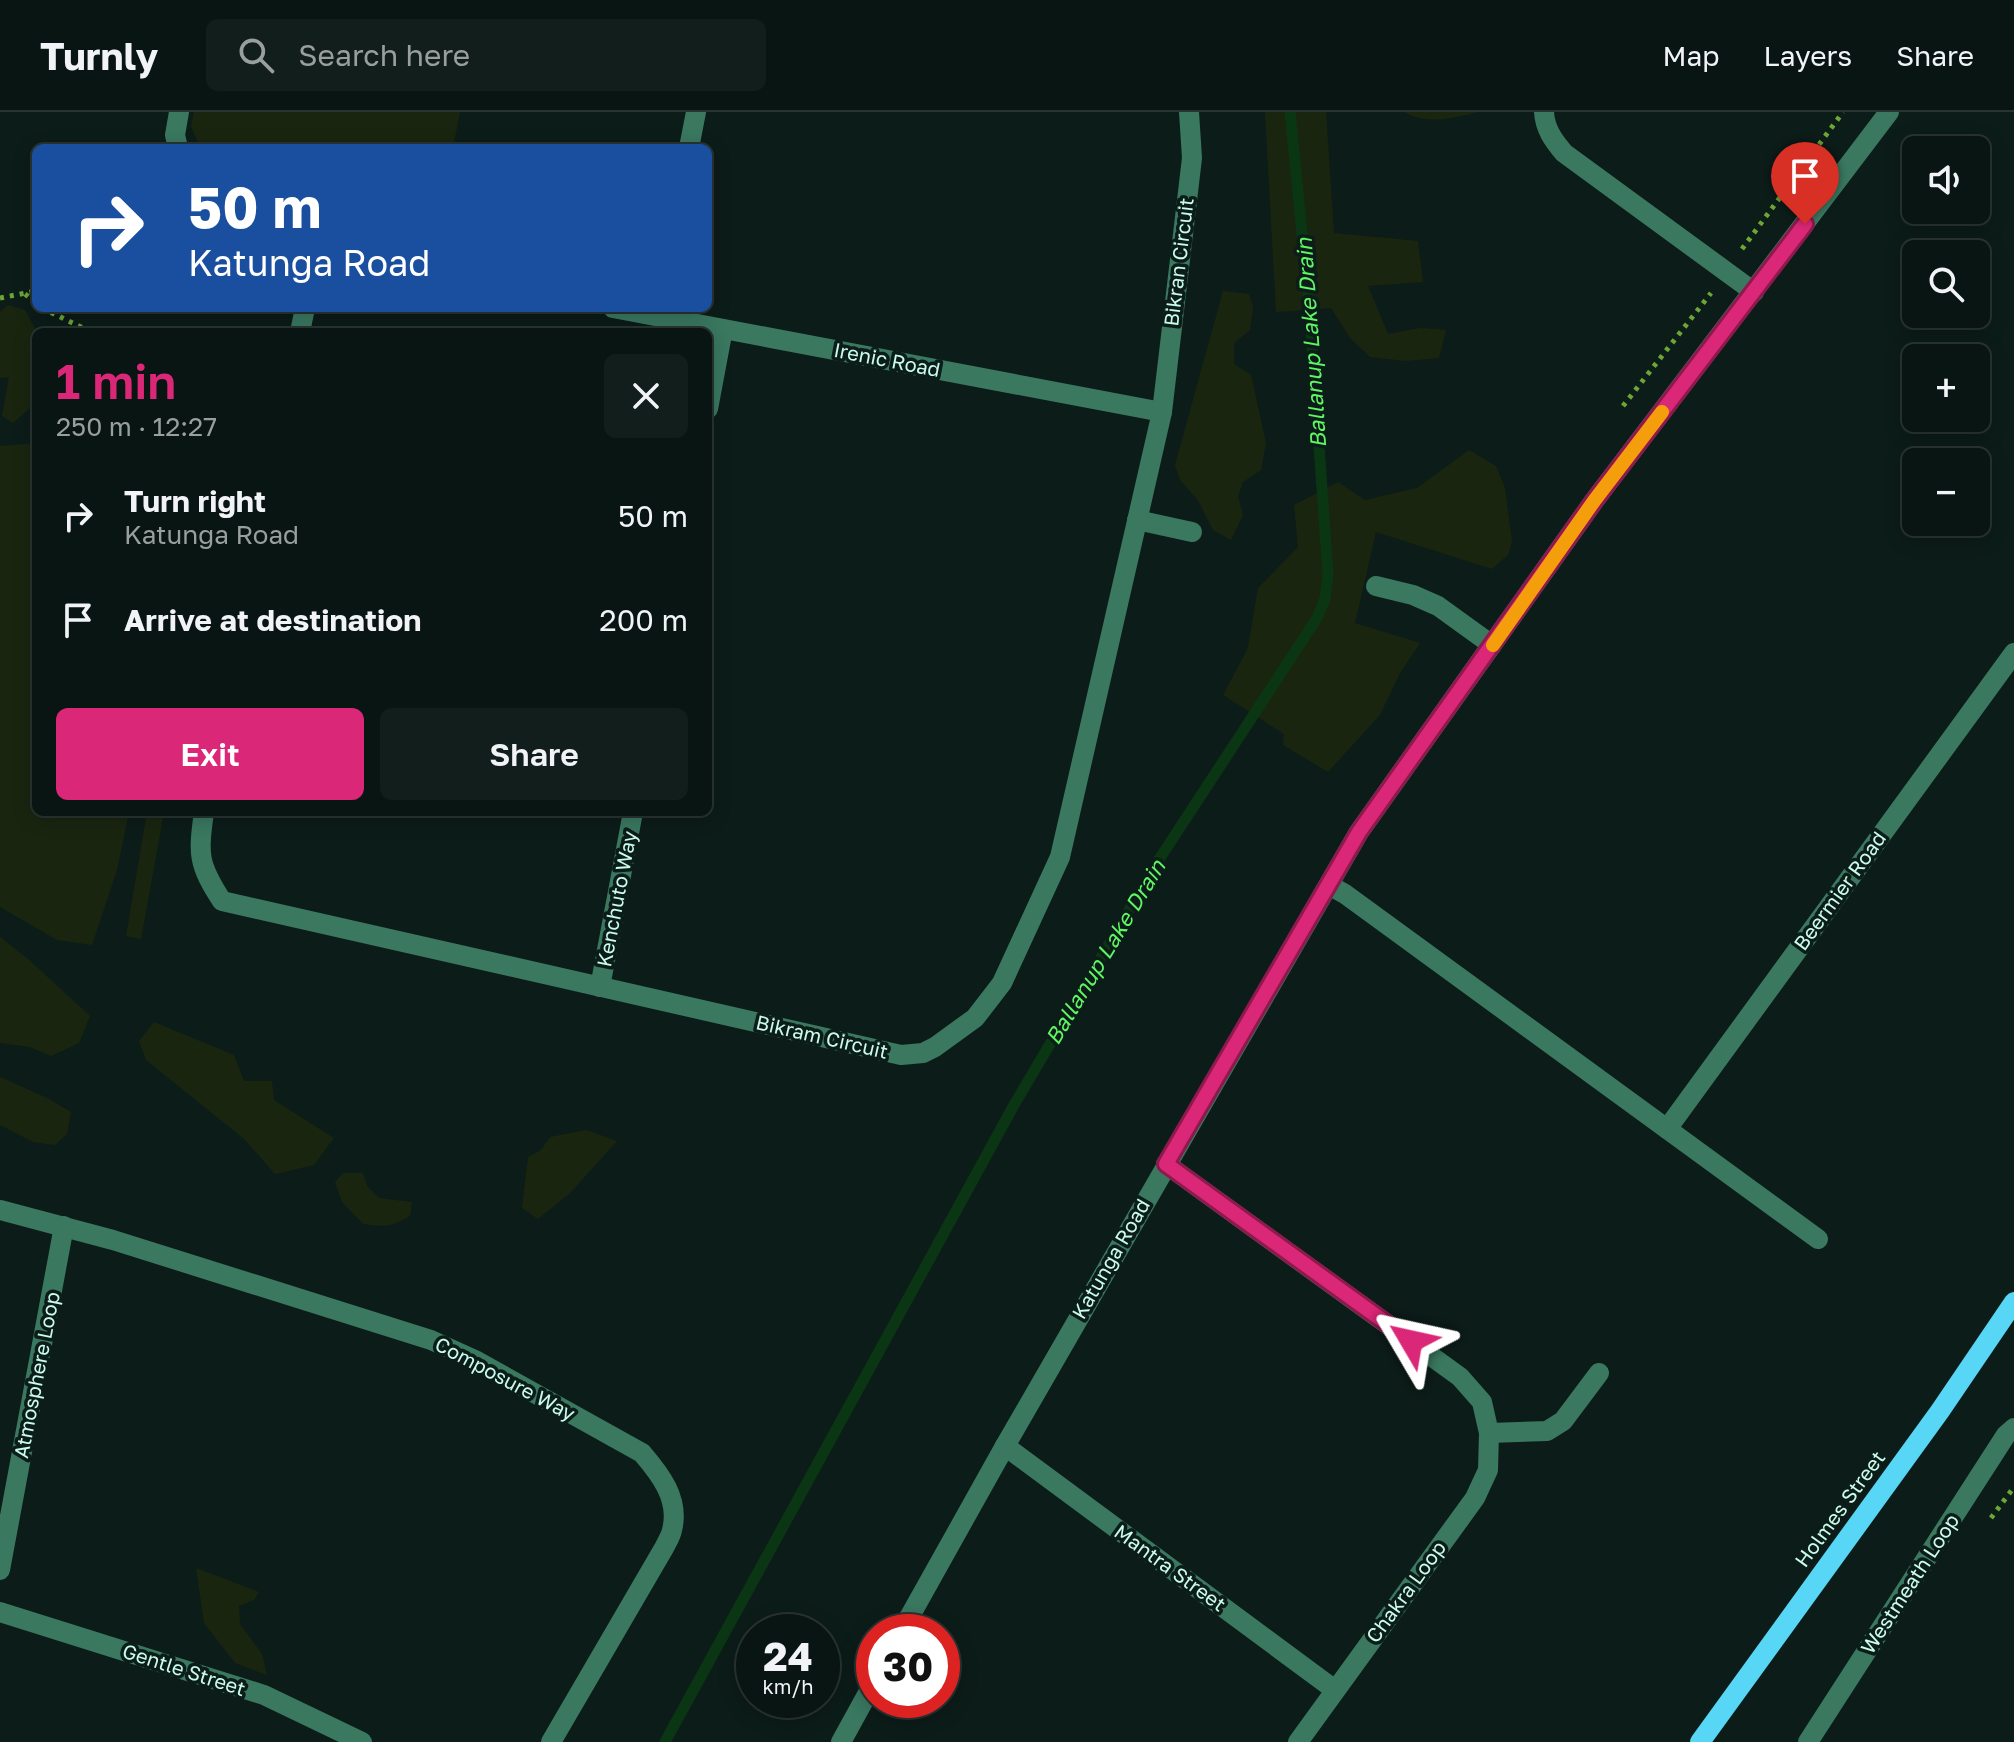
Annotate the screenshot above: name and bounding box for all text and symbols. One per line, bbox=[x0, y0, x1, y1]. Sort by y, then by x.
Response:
search box bbox=[206, 19, 766, 91]
text: Turnly bbox=[40, 33, 158, 78]
icon: search bbox=[234, 33, 278, 77]
text: Search here bbox=[298, 37, 470, 73]
text: Map bbox=[1662, 39, 1720, 72]
text: Layers bbox=[1764, 39, 1852, 72]
text: Share bbox=[1896, 39, 1974, 72]
map controls bbox=[1902, 136, 1990, 536]
button: sound bbox=[1902, 136, 1990, 224]
pin bbox=[1771, 142, 1839, 224]
icon: arrive bbox=[1783, 154, 1827, 198]
text: 50 m bbox=[188, 173, 322, 240]
icon: right bbox=[56, 176, 160, 280]
street label: Bikran Circuit bbox=[1158, 196, 1198, 327]
water label: Ballanup Lake Drain bbox=[1290, 236, 1331, 449]
button: search bbox=[1902, 240, 1990, 328]
text: Katunga Road bbox=[188, 241, 430, 284]
street label: Irenic Road bbox=[832, 337, 943, 381]
button: + bbox=[1902, 344, 1990, 432]
text: 1 min bbox=[56, 352, 176, 410]
button: close bbox=[604, 354, 688, 438]
text: 250 m · 12:27 bbox=[56, 411, 217, 442]
button: − bbox=[1902, 448, 1990, 536]
text: Turn right bbox=[124, 483, 266, 519]
icon: right bbox=[56, 494, 100, 538]
text: 50 m bbox=[618, 498, 688, 534]
text: Katunga Road bbox=[124, 519, 299, 550]
icon: arrive bbox=[56, 598, 100, 642]
text: Arrive at destination bbox=[124, 602, 421, 638]
text: 200 m bbox=[599, 602, 688, 638]
button: Exit bbox=[56, 708, 364, 800]
button: Share bbox=[380, 708, 688, 800]
street label: Beermier Road bbox=[1788, 826, 1890, 954]
street label: Kenchuto Way bbox=[591, 829, 641, 969]
water label: Ballanup Lake Drain bbox=[1039, 853, 1171, 1049]
street label: Bikram Circuit bbox=[754, 1009, 890, 1063]
street label: Katunga Road bbox=[1066, 1194, 1154, 1323]
street label: Atmosphere Loop bbox=[8, 1290, 64, 1460]
position arrow bbox=[1369, 1299, 1453, 1383]
street label: Composure Way bbox=[431, 1331, 580, 1425]
street label: Holmes Street bbox=[1789, 1446, 1889, 1571]
street label: Westmeath Loop bbox=[1855, 1509, 1963, 1658]
street label: Mantra Street bbox=[1110, 1519, 1231, 1616]
street label: Chakra Loop bbox=[1360, 1536, 1450, 1647]
speed limit sign: 30 bbox=[856, 1614, 960, 1718]
text: 24 bbox=[763, 1632, 813, 1680]
street label: Gentle Street bbox=[120, 1638, 249, 1700]
text: km/h bbox=[763, 1674, 813, 1698]

